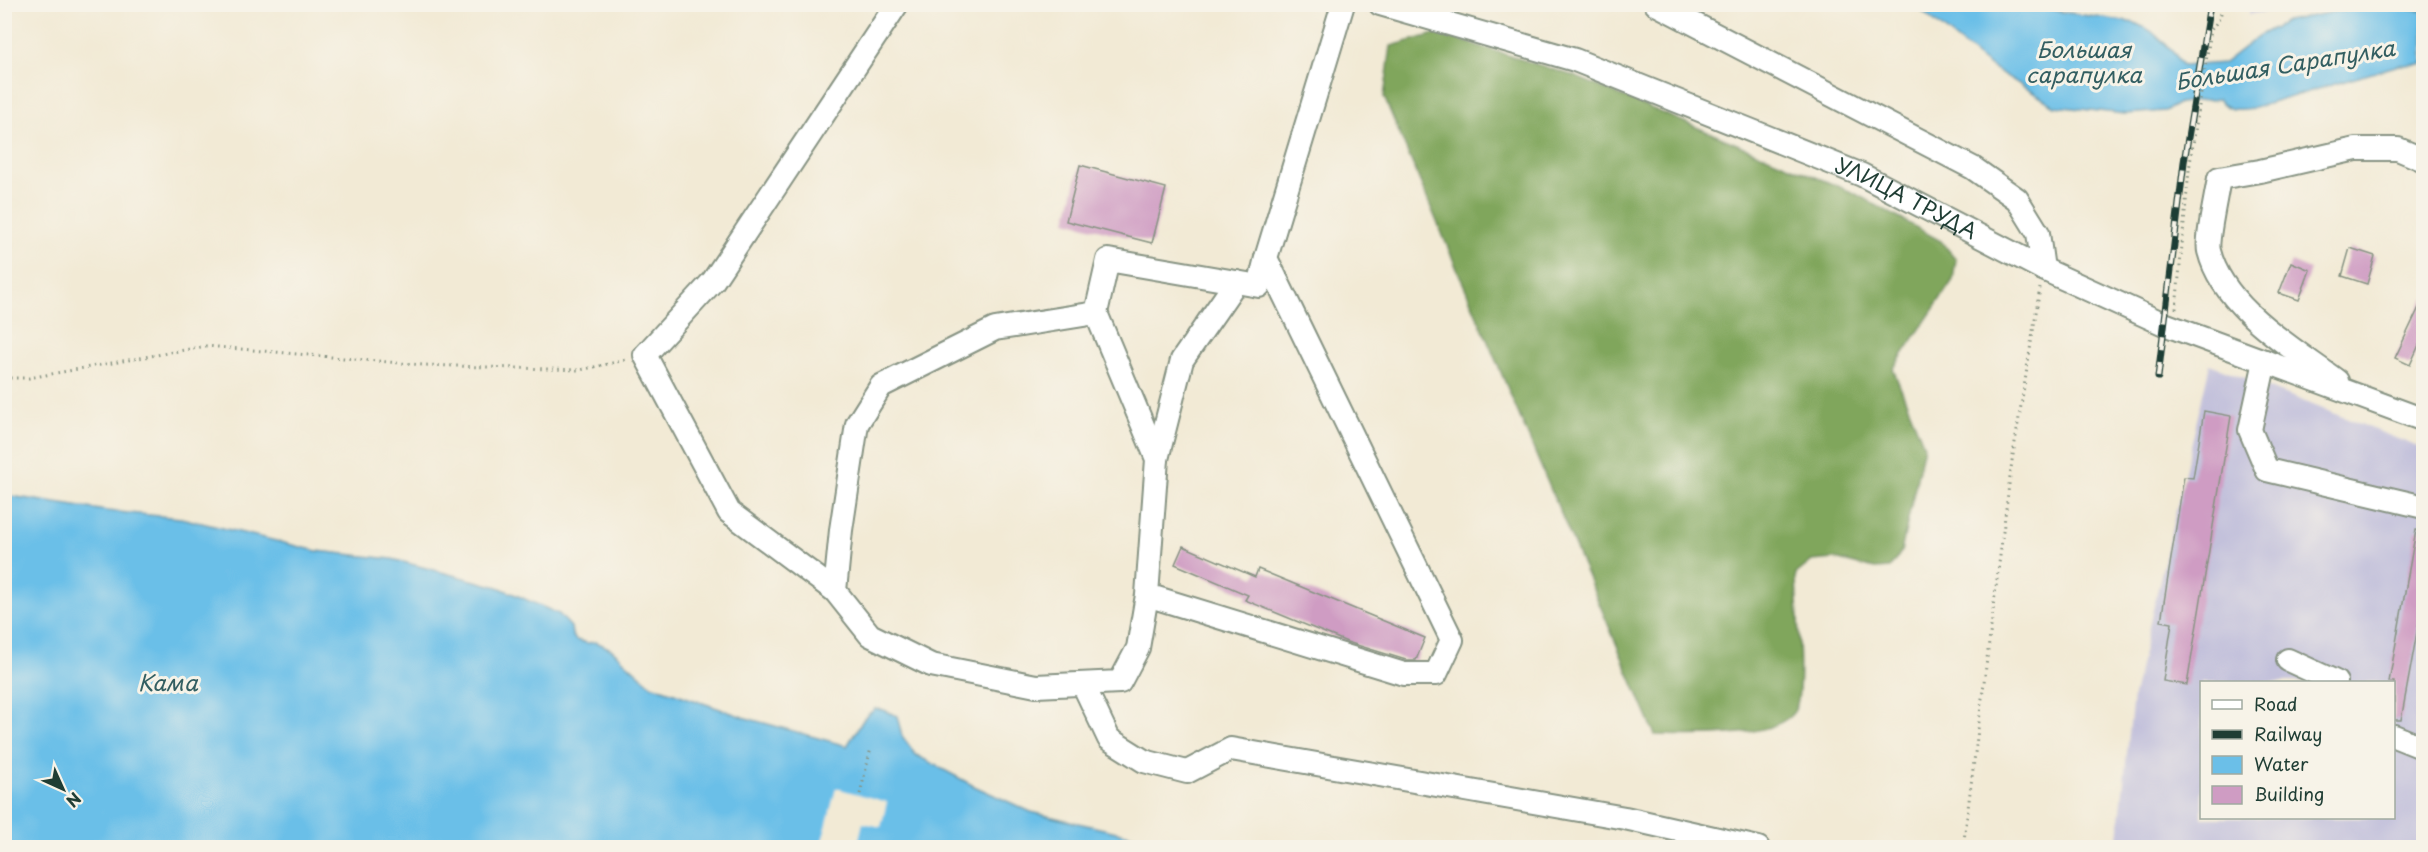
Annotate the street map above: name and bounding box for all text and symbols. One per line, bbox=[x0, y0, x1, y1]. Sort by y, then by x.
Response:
water label: Большая Сарапулка bbox=[2173, 30, 2398, 97]
water label: Большая сарапулка bbox=[2026, 32, 2143, 90]
street label: УЛИЦА ТРУДА bbox=[1831, 148, 1984, 246]
water label: Кама bbox=[138, 665, 199, 698]
legend bbox=[2200, 681, 2395, 819]
text: Road bbox=[2254, 690, 2298, 717]
text: Railway bbox=[2254, 720, 2322, 747]
text: Water bbox=[2254, 750, 2309, 777]
north arrow bbox=[33, 759, 93, 819]
text: Building bbox=[2254, 780, 2324, 807]
text: N bbox=[61, 787, 87, 813]

